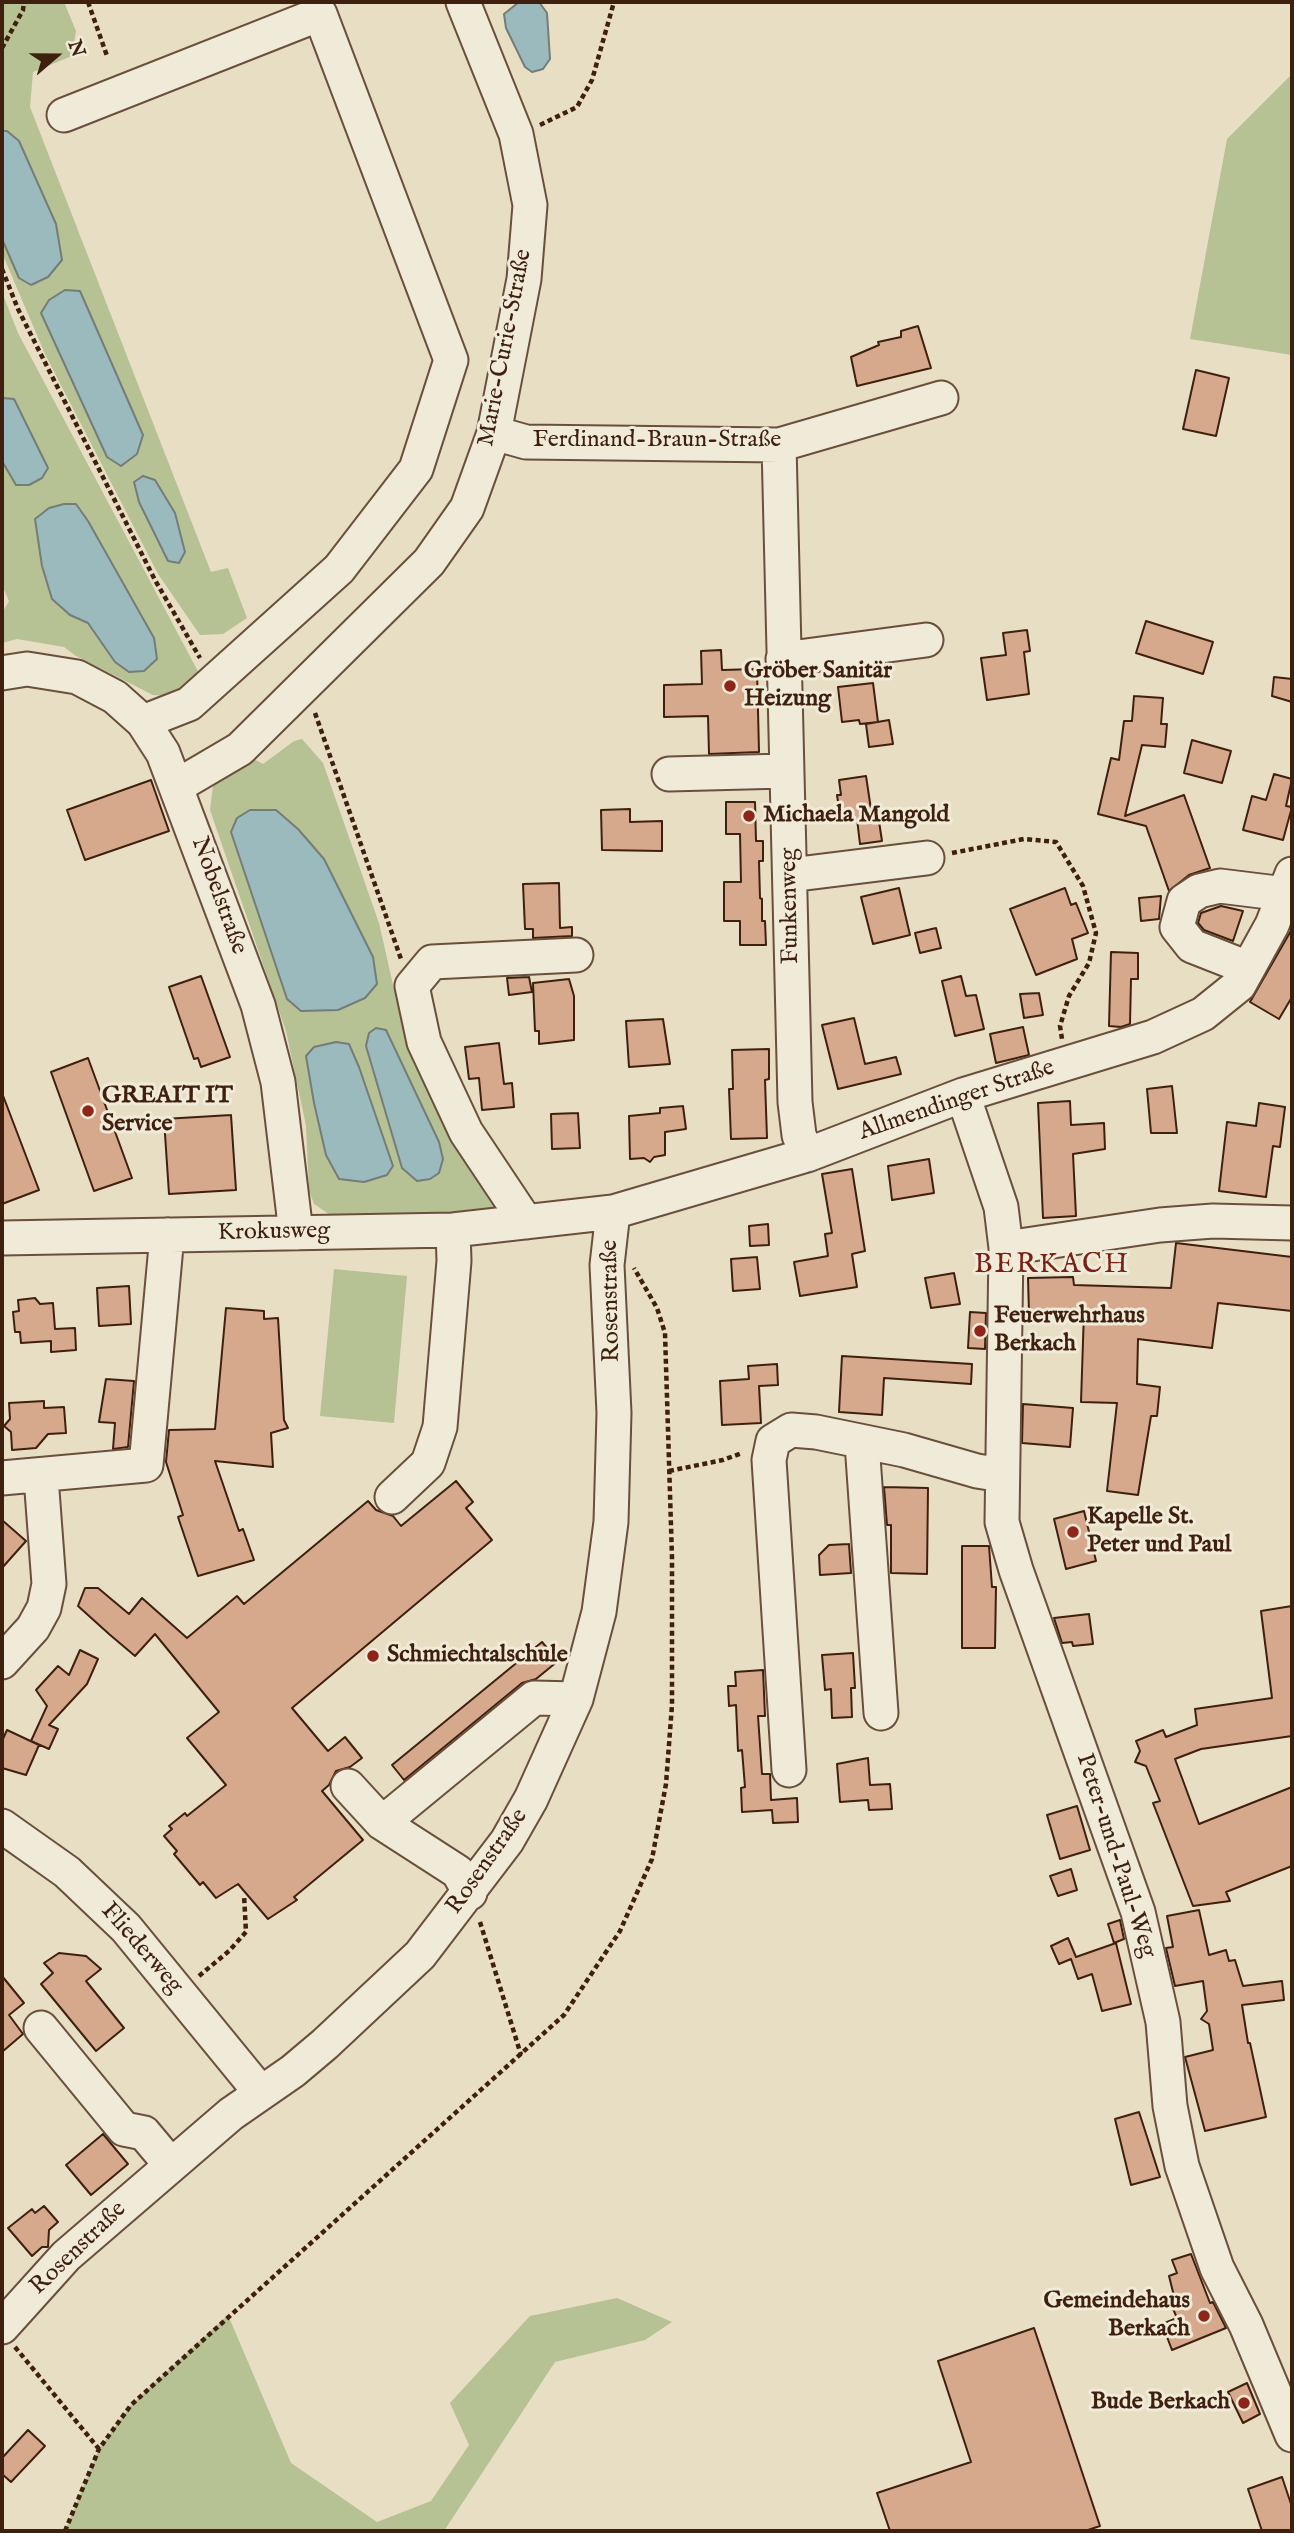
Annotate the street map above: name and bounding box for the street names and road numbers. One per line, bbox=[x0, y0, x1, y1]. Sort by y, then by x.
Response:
street label: Marie-Curie-Straße bbox=[473, 247, 539, 449]
street label: Ferdinand-Braun-Straße bbox=[533, 427, 781, 455]
street label: Nobelstraße bbox=[183, 833, 253, 959]
street label: Funkenweg bbox=[776, 848, 806, 964]
street label: Allmendinger Straße bbox=[855, 1054, 1059, 1148]
street label: Krokusweg bbox=[218, 1218, 330, 1248]
street label: Rosenstraße bbox=[597, 1239, 627, 1363]
street label: Peter-und-Paul-Weg bbox=[1068, 1750, 1162, 1962]
street label: Rosenstraße bbox=[441, 1804, 535, 1920]
street label: Fliederweg bbox=[94, 1897, 188, 2001]
street label: Rosenstraße bbox=[25, 2196, 133, 2302]

